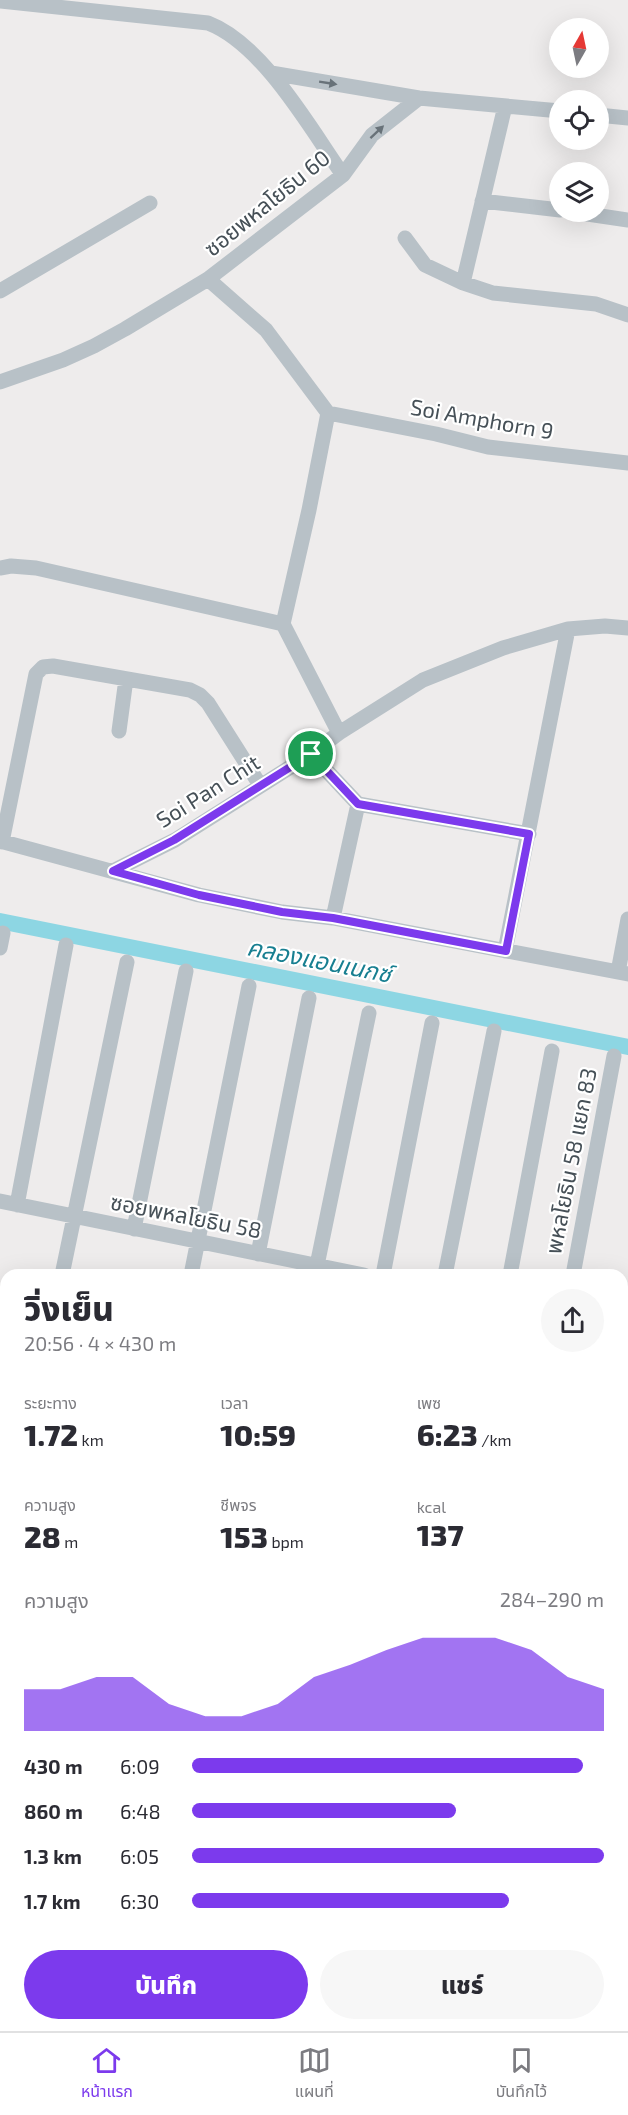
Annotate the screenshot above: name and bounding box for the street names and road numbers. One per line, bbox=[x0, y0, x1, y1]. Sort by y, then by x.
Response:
street label: ซอยพหลโยธิน 60 bbox=[198, 144, 334, 261]
street label: Soi Amphorn 9 bbox=[409, 393, 556, 443]
street label: Soi Pan Chit bbox=[151, 748, 264, 832]
street label: พหลโยธิน 58 แยก 83 bbox=[539, 1066, 601, 1256]
street label: ซอยพหลโยธิน 58 bbox=[108, 1188, 264, 1242]

